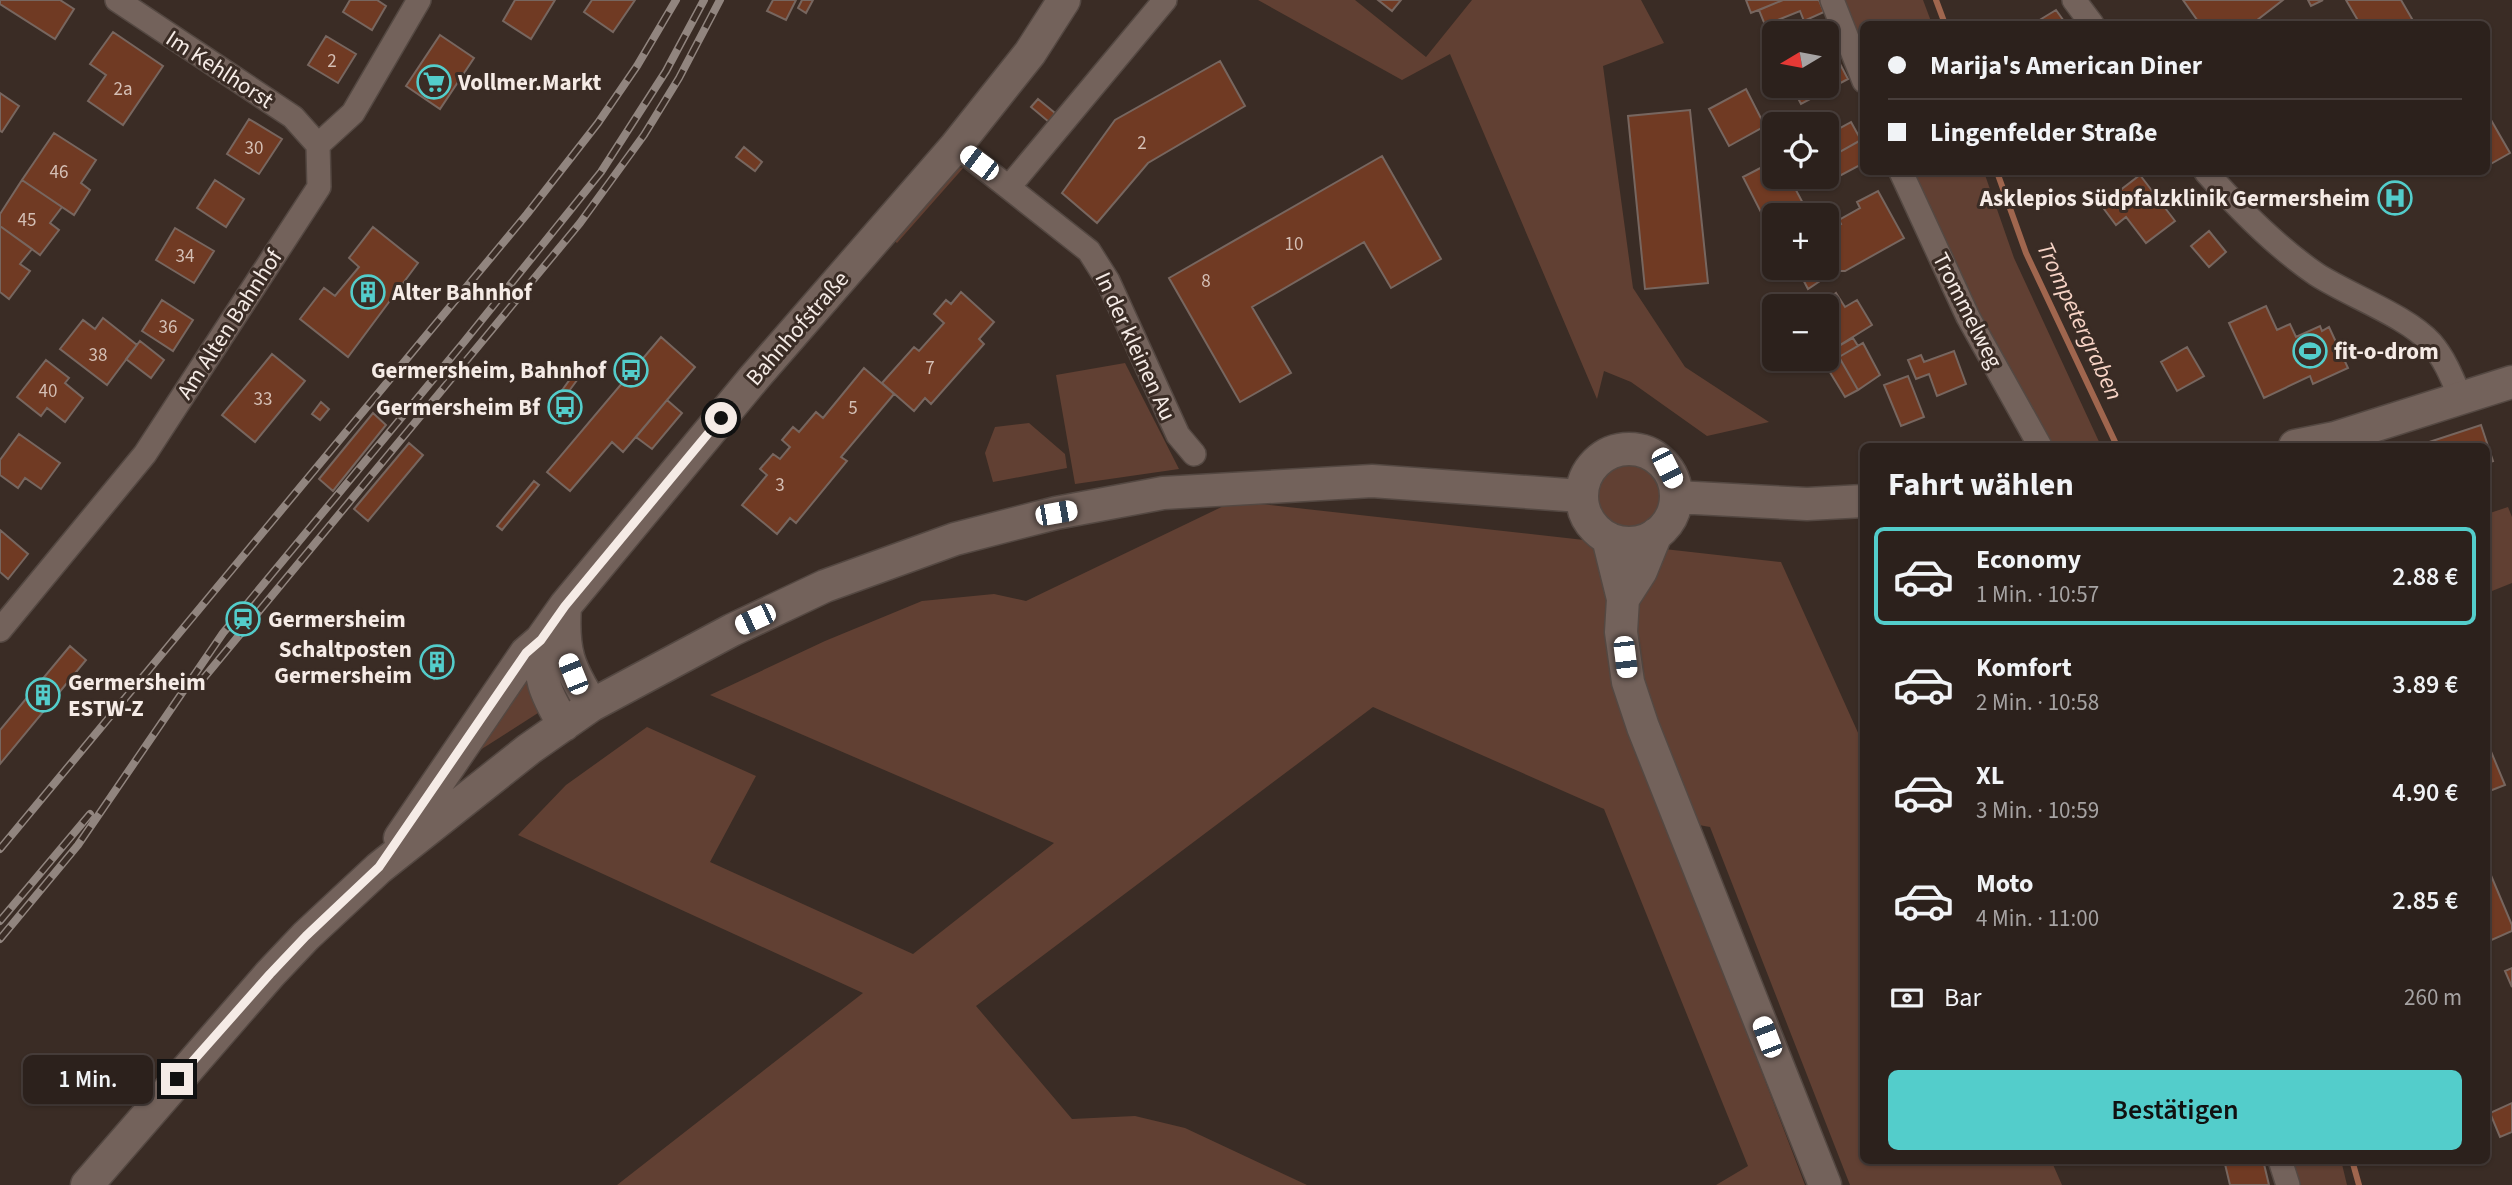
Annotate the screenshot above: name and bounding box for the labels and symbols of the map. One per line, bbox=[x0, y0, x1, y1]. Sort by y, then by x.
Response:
north arrow bbox=[1762, 21, 1839, 98]
street label: Im Kehlhorst bbox=[159, 22, 280, 117]
house number: 2 bbox=[327, 48, 337, 75]
supermarket icon: Vollmer.Markt bbox=[415, 63, 453, 101]
place label: Vollmer.Markt bbox=[457, 66, 602, 99]
house number: 2a bbox=[113, 76, 133, 103]
house number: 2 bbox=[1137, 130, 1147, 157]
house number: 30 bbox=[245, 135, 263, 162]
car bbox=[956, 142, 1003, 184]
house number: 46 bbox=[50, 159, 68, 186]
hospital icon: Asklepios Südpfalzklinik Germersheim bbox=[2376, 179, 2414, 217]
place label: Asklepios Südpfalzklinik Germersheim bbox=[1979, 182, 2370, 215]
house number: 45 bbox=[18, 207, 36, 234]
house number: 10 bbox=[1285, 231, 1303, 258]
water label: Trompetergraben bbox=[2027, 236, 2132, 406]
street label: Am Alten Bahnhof bbox=[169, 242, 291, 406]
house number: 34 bbox=[176, 243, 194, 270]
street label: Trommelweg bbox=[1924, 247, 2011, 374]
street label: Bahnhofstraße bbox=[738, 264, 857, 393]
street label: In der kleinen Au bbox=[1087, 267, 1184, 426]
house number: 8 bbox=[1201, 268, 1211, 295]
building icon: Alter Bahnhof bbox=[349, 273, 387, 311]
place label: Alter Bahnhof bbox=[391, 276, 533, 309]
house number: 36 bbox=[159, 314, 177, 341]
sports icon: fit-o-drom bbox=[2291, 332, 2329, 370]
place label: fit-o-drom bbox=[2334, 335, 2439, 368]
house number: 38 bbox=[89, 342, 107, 369]
bus stop icon: Germersheim, Bahnhof bbox=[612, 351, 650, 389]
place label: Germersheim, Bahnhof bbox=[371, 354, 607, 387]
house number: 7 bbox=[925, 355, 935, 382]
house number: 40 bbox=[39, 378, 57, 405]
house number: 33 bbox=[254, 386, 272, 413]
bus stop icon: Germersheim Bf bbox=[546, 388, 584, 426]
place label: Germersheim Bf bbox=[376, 391, 541, 424]
house number: 5 bbox=[848, 395, 858, 422]
route start bbox=[705, 402, 737, 434]
car bbox=[1649, 445, 1686, 491]
house number: 3 bbox=[775, 472, 785, 499]
car bbox=[1034, 499, 1079, 527]
station icon: Germersheim bbox=[224, 600, 262, 638]
car bbox=[732, 601, 779, 637]
place label: Germersheim bbox=[268, 603, 406, 636]
place label: Schaltposten Germersheim bbox=[274, 633, 412, 692]
car bbox=[1613, 635, 1638, 679]
building icon: Schaltposten Germersheim bbox=[418, 643, 456, 681]
car bbox=[556, 651, 591, 697]
place label: Germersheim ESTW-Z bbox=[68, 666, 206, 725]
building icon: Germersheim ESTW-Z bbox=[24, 676, 62, 714]
car bbox=[1750, 1014, 1785, 1060]
callout: 1 Min. bbox=[23, 1054, 152, 1104]
route end bbox=[161, 1063, 193, 1095]

